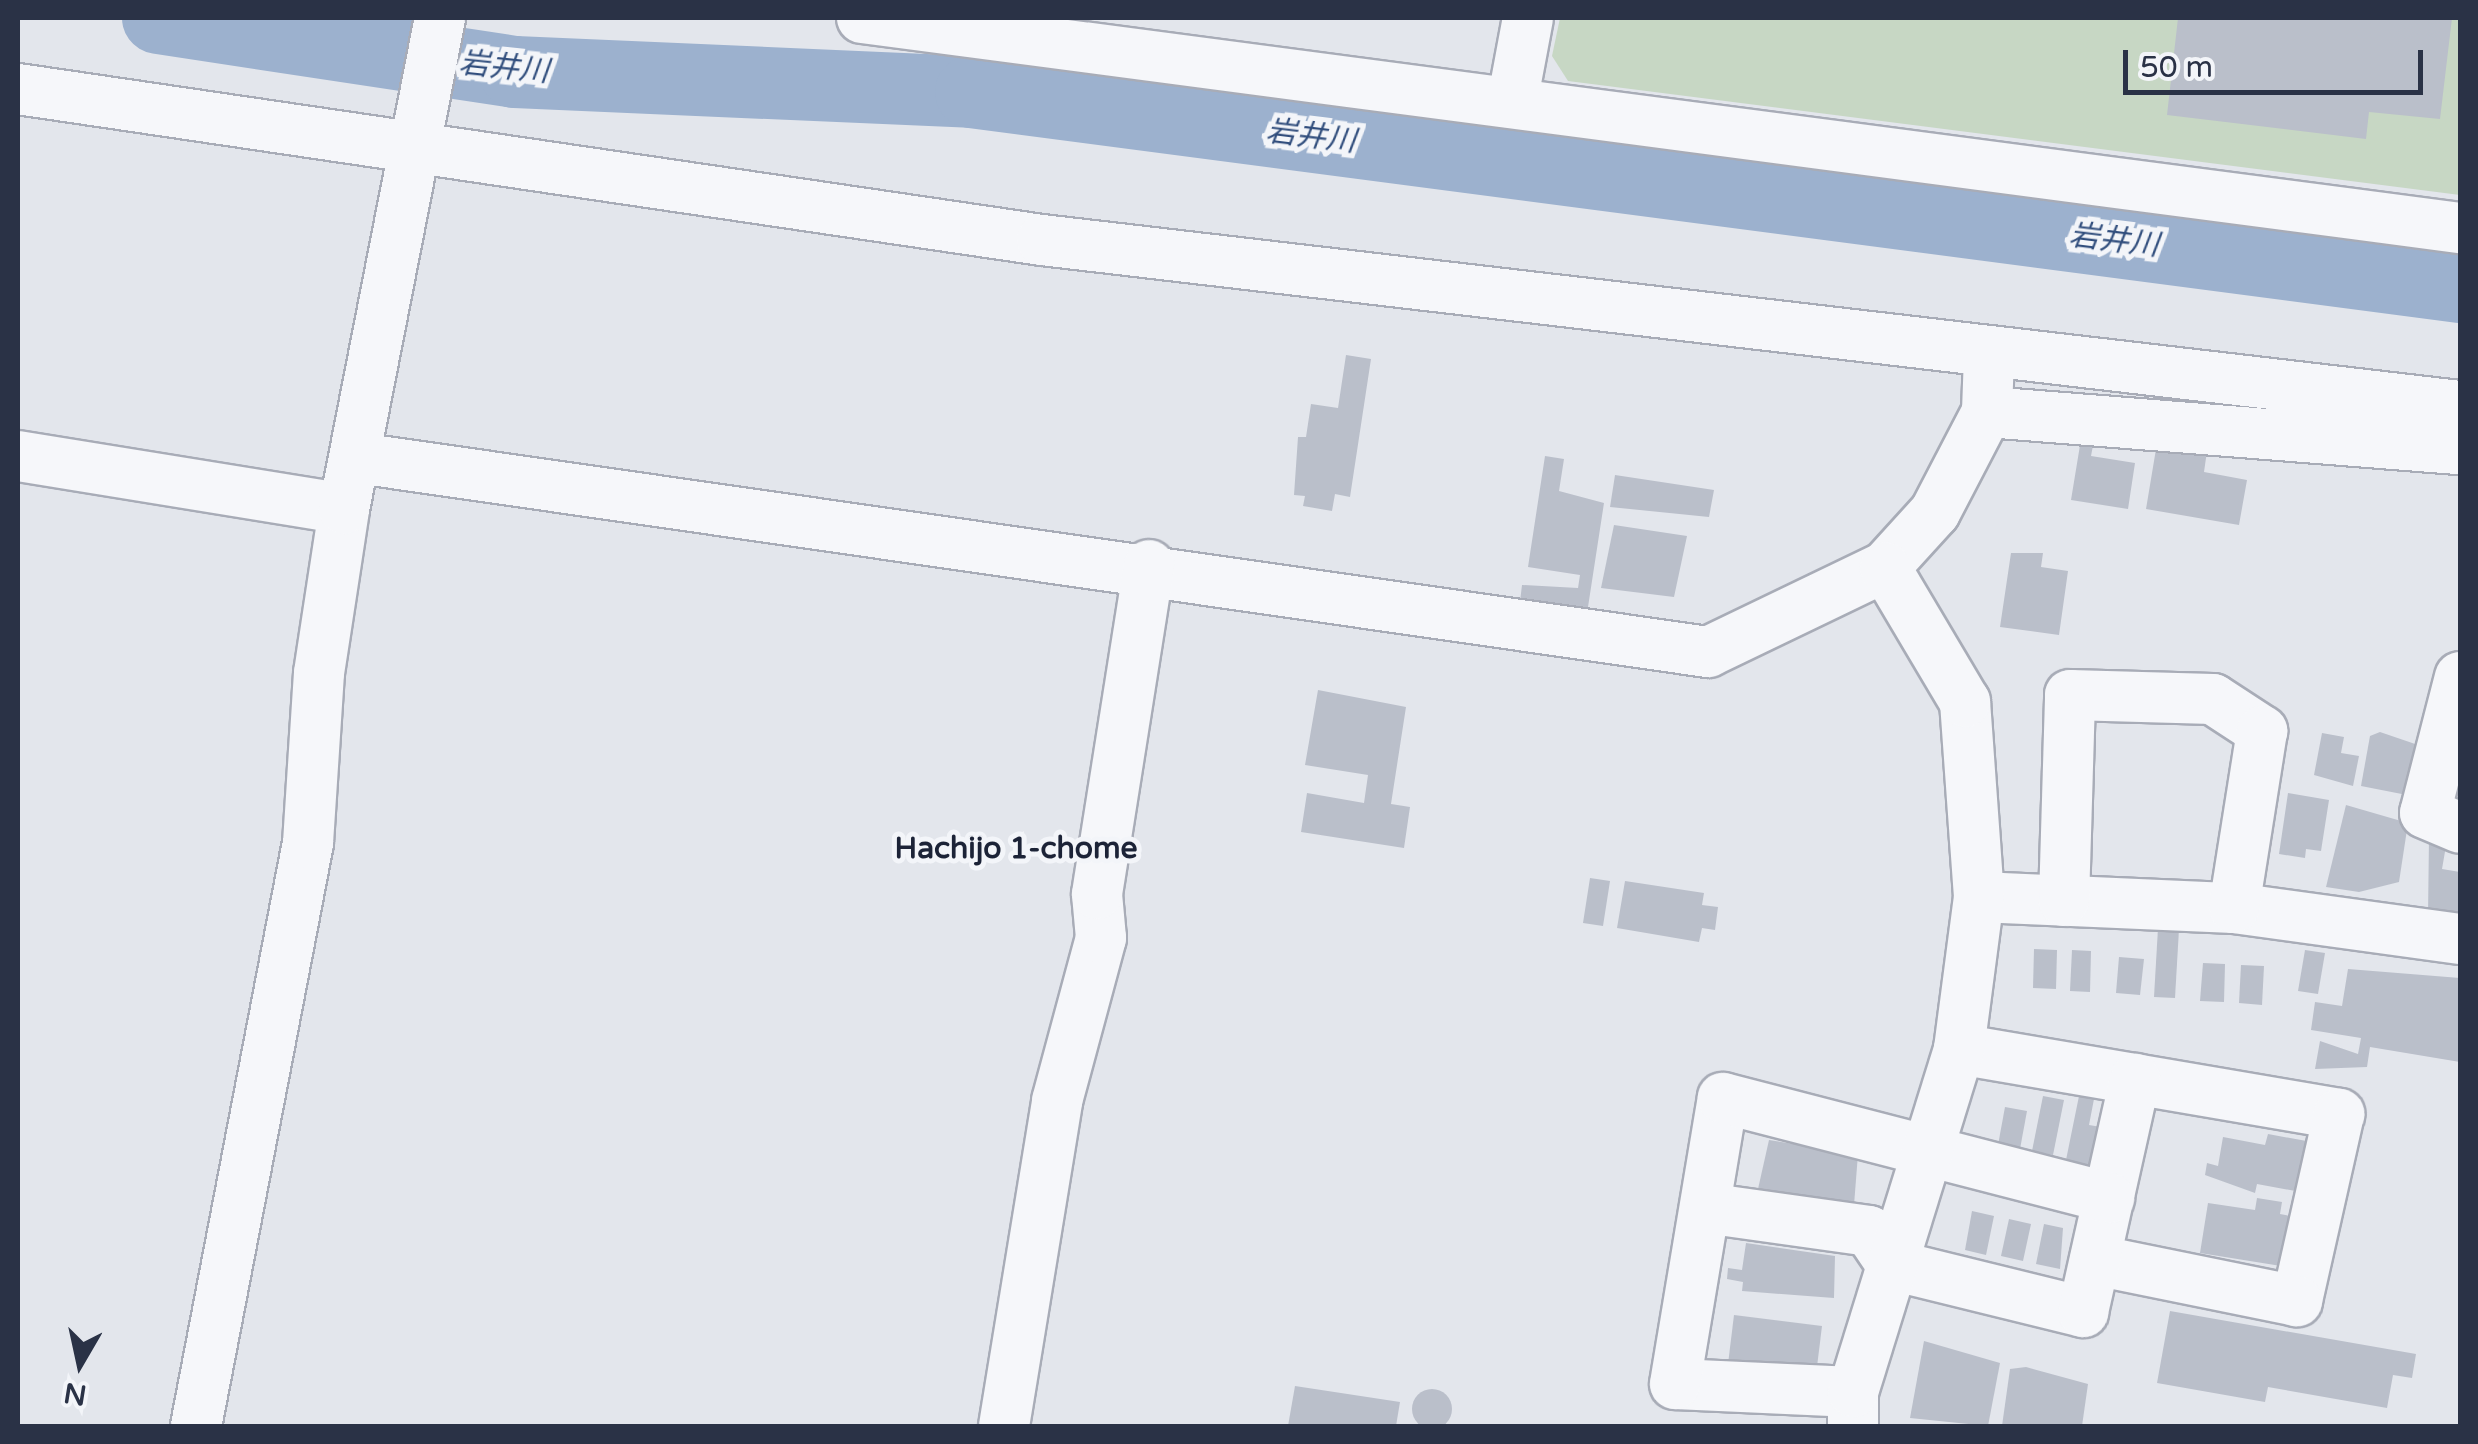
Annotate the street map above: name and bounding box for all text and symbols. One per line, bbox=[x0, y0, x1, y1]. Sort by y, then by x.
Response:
scale bar bbox=[2128, 30, 2428, 92]
water label: 岩井川 bbox=[457, 45, 551, 91]
text: 50 m bbox=[2140, 49, 2213, 86]
water label: 岩井川 bbox=[1264, 114, 1358, 160]
water label: 岩井川 bbox=[2067, 218, 2161, 264]
district label: Hachijo 1-chome bbox=[895, 831, 1137, 867]
north arrow bbox=[30, 1314, 130, 1414]
text: N bbox=[62, 1375, 89, 1412]

